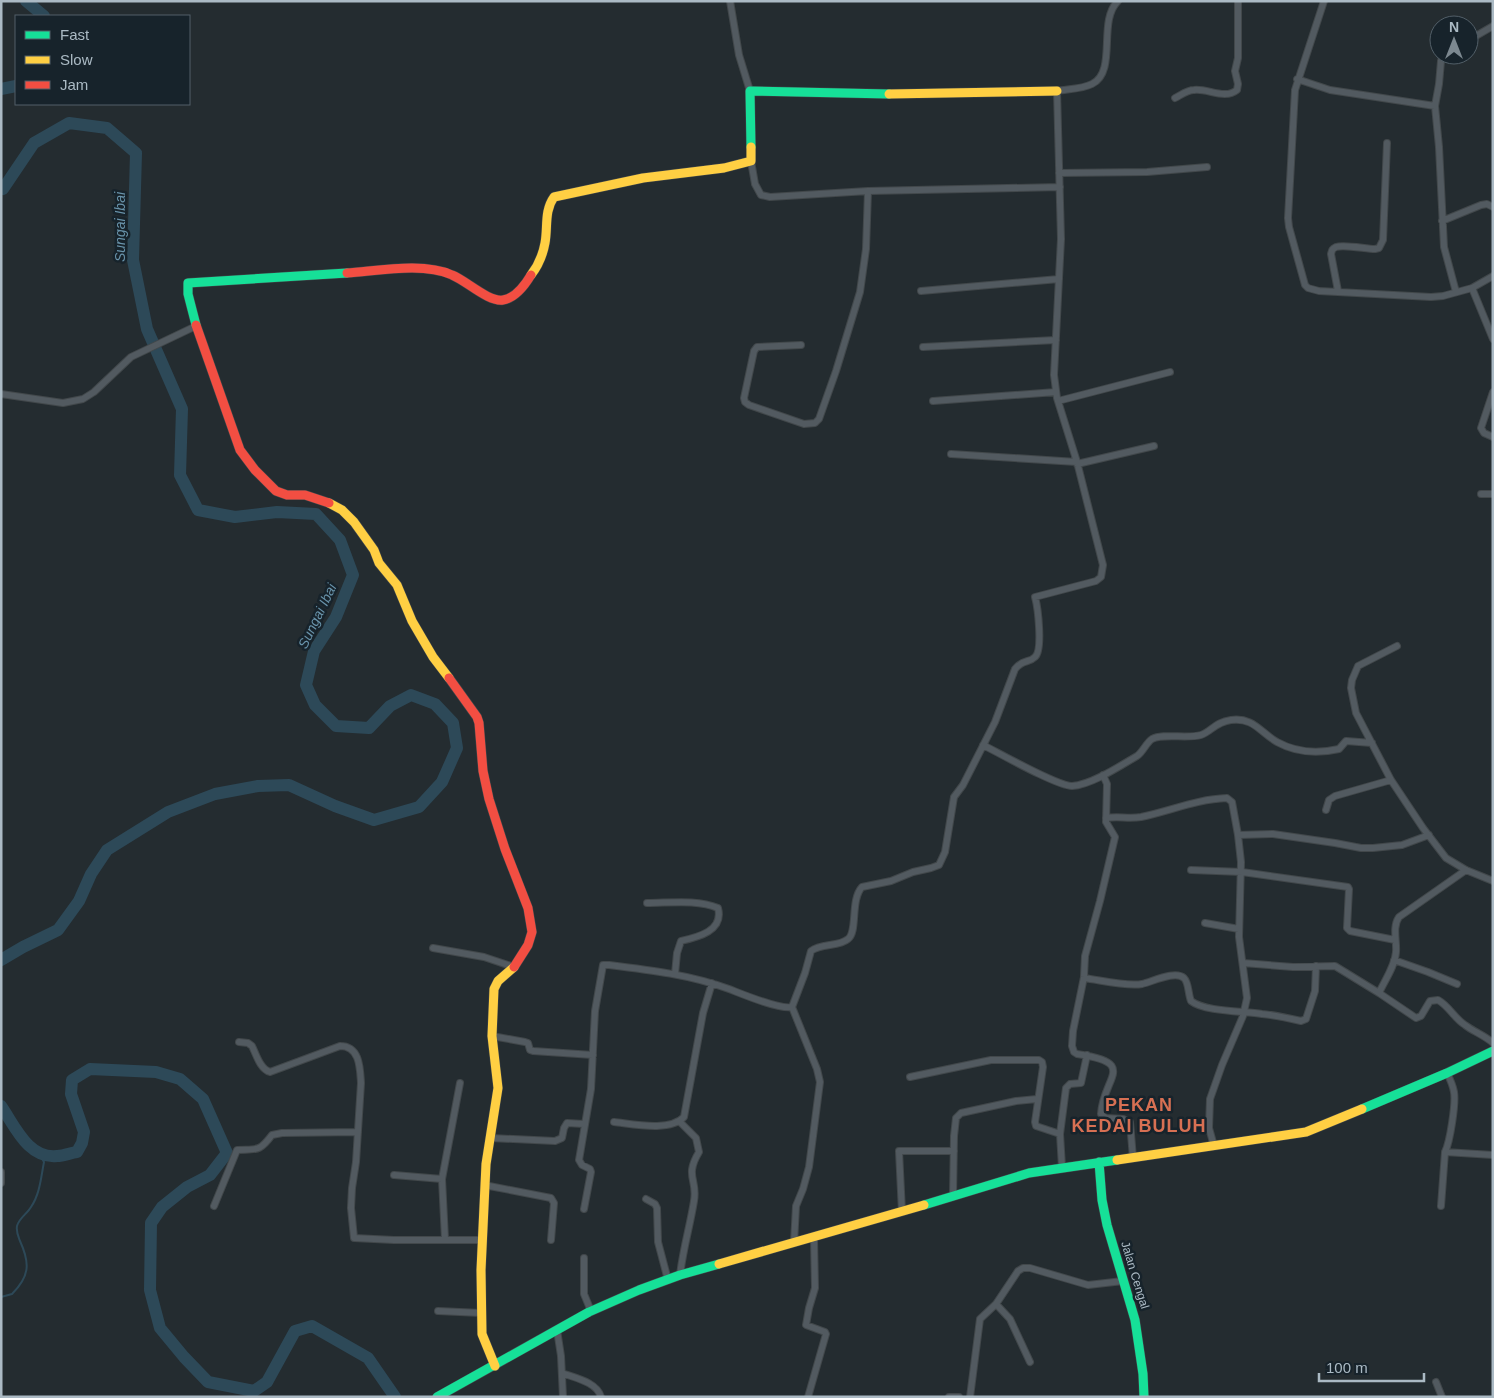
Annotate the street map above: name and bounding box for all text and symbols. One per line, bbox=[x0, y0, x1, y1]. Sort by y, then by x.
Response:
legend bbox=[15, 15, 190, 105]
north arrow bbox=[1429, 15, 1479, 65]
text: N bbox=[1449, 19, 1459, 35]
text: Fast bbox=[60, 26, 90, 43]
text: Slow bbox=[60, 51, 93, 68]
text: Jam bbox=[60, 76, 88, 93]
water label: Sungai Ibai bbox=[112, 191, 128, 262]
water label: Sungai Ibai bbox=[294, 580, 340, 651]
district label: PEKAN KEDAI BULUH bbox=[1072, 1095, 1207, 1136]
street label: Jalan Cengal bbox=[1118, 1239, 1152, 1311]
scale bar bbox=[1319, 1350, 1424, 1382]
text: 100 m bbox=[1326, 1359, 1368, 1376]

